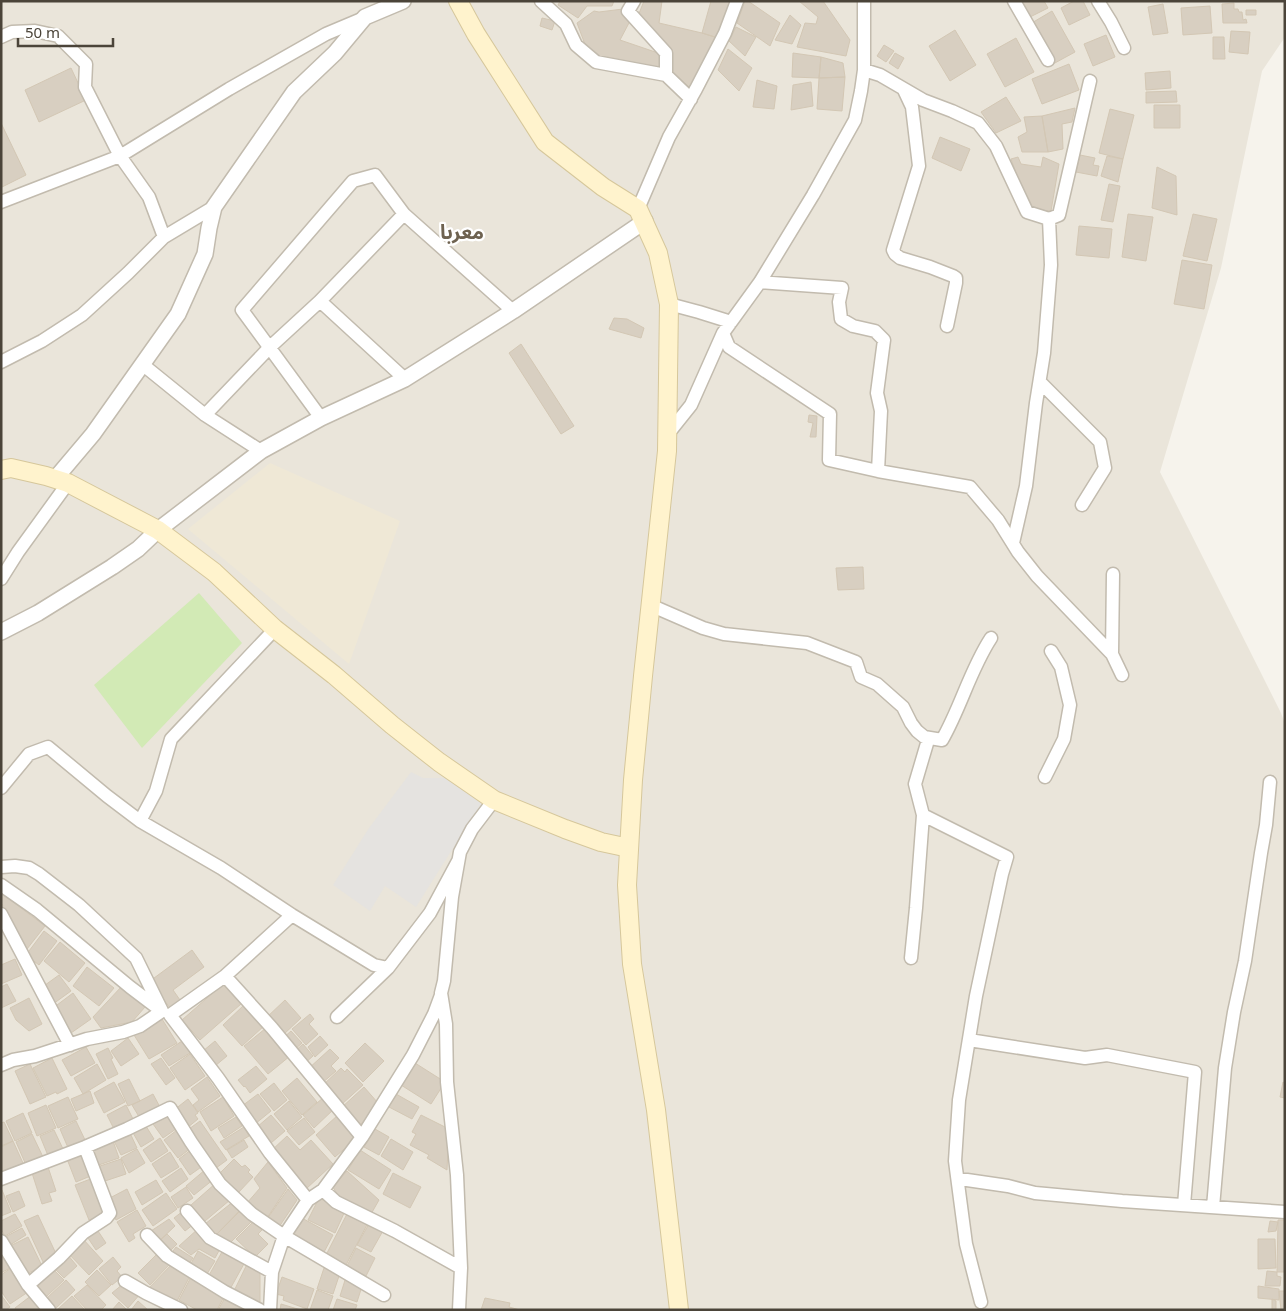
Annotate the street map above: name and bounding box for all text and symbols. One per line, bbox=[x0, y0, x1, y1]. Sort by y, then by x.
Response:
scale bar bbox=[18, 15, 112, 47]
text: 50 m bbox=[25, 22, 60, 42]
district label: معربا bbox=[440, 218, 484, 245]

